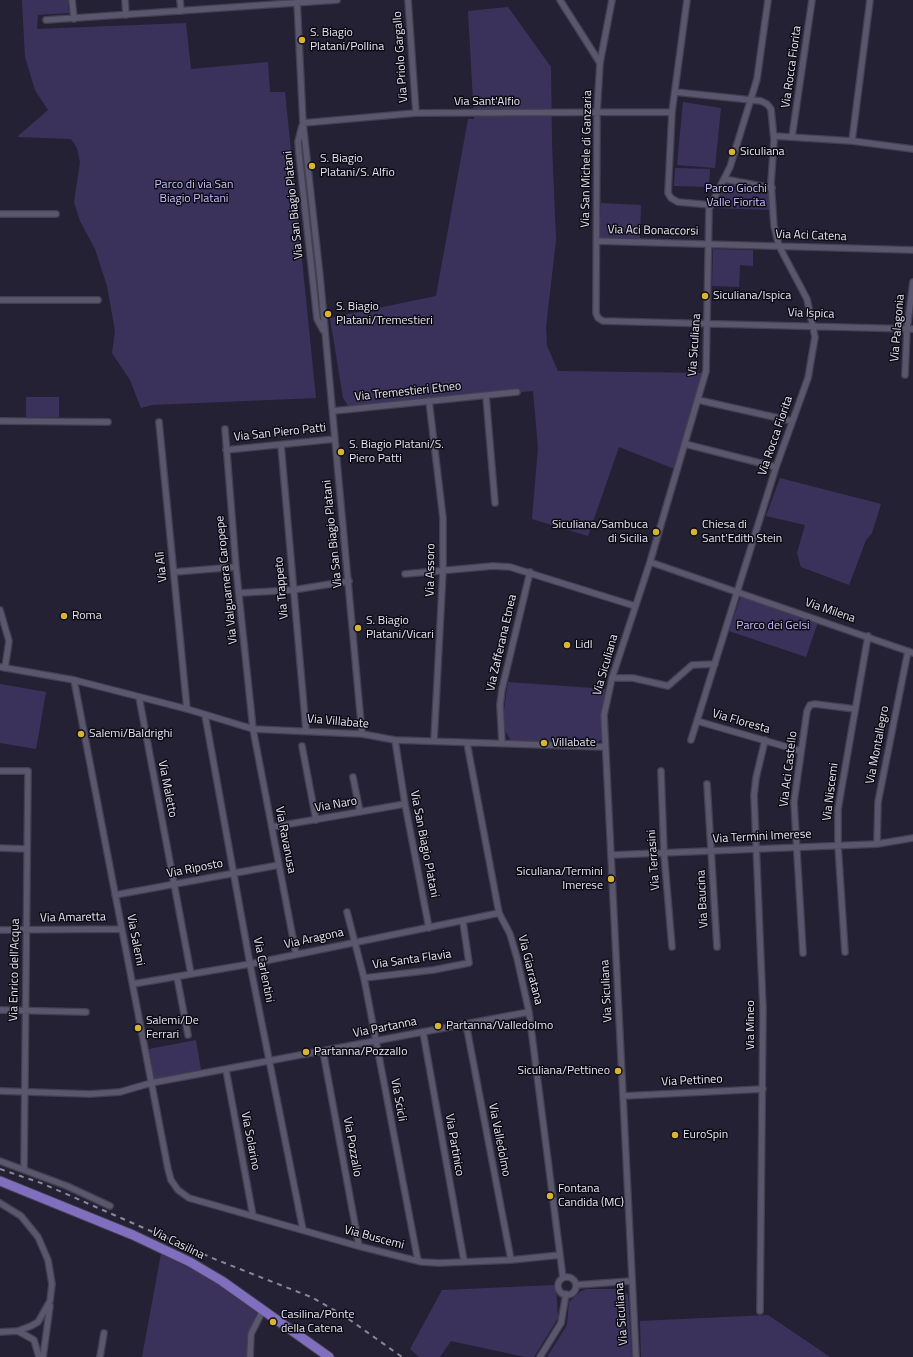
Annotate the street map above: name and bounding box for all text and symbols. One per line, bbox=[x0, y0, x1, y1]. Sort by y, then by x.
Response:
street label: Via Priolo Gargallo bbox=[391, 11, 411, 103]
street label: Via Rocca Fiorita bbox=[779, 25, 805, 109]
place label: S. Biagio Platani/Pollina bbox=[310, 26, 384, 54]
marker: S. Biagio Platani/Pollina bbox=[297, 35, 307, 45]
street label: Via San Michele di Ganzaria bbox=[579, 90, 595, 228]
street label: Via Sant'Alfio bbox=[454, 95, 520, 109]
place label: Siculiana bbox=[740, 145, 785, 159]
marker: Siculiana bbox=[727, 147, 737, 157]
street label: Via San Biagio Platani bbox=[281, 150, 307, 260]
place label: S. Biagio Platani/S. Alfio bbox=[320, 152, 395, 180]
marker: S. Biagio Platani/S. Alfio bbox=[307, 161, 317, 171]
park label: Parco di via San Biagio Platani bbox=[155, 178, 233, 206]
park label: Parco Giochi Valle Fiorita bbox=[705, 182, 767, 210]
street label: Via Aci Bonaccorsi bbox=[607, 223, 699, 239]
street label: Via Aci Catena bbox=[775, 228, 847, 244]
place label: Siculiana/Ispica bbox=[713, 289, 791, 303]
marker: Siculiana/Ispica bbox=[700, 291, 710, 301]
street label: Via Palagonia bbox=[888, 294, 908, 362]
place label: S. Biagio Platani/Tremestieri bbox=[336, 300, 433, 328]
street label: Via Ispica bbox=[787, 306, 835, 322]
marker: S. Biagio Platani/Tremestieri bbox=[323, 309, 333, 319]
street label: Via Siculiana bbox=[686, 313, 704, 377]
street label: Via Tremestieri Etneo bbox=[354, 379, 462, 405]
street label: Via Rocca Fiorita bbox=[756, 394, 796, 478]
street label: Via San Piero Patti bbox=[233, 421, 327, 445]
place label: S. Biagio Platani/S. Piero Patti bbox=[349, 438, 444, 466]
marker: S. Biagio Platani/S. Piero Patti bbox=[336, 447, 346, 457]
street label: Via San Biagio Platani bbox=[320, 479, 346, 589]
street label: Via Valguarnera Caropepe bbox=[213, 515, 241, 645]
place label: Siculiana/Sambuca di Sicilia bbox=[552, 518, 648, 546]
place label: Chiesa di Sant'Edith Stein bbox=[702, 518, 782, 546]
marker: Siculiana/Sambuca di Sicilia bbox=[651, 527, 661, 537]
marker: Chiesa di Sant'Edith Stein bbox=[689, 527, 699, 537]
street label: Via Assoro bbox=[423, 543, 439, 597]
street label: Via Alì bbox=[153, 551, 171, 583]
street label: Via Trappeto bbox=[272, 556, 292, 620]
street label: Via Zafferana Etnea bbox=[484, 593, 520, 693]
street label: Via Milena bbox=[803, 596, 857, 626]
place label: Roma bbox=[72, 609, 102, 623]
marker: Roma bbox=[59, 611, 69, 621]
place label: S. Biagio Platani/Vicari bbox=[366, 614, 434, 642]
park label: Parco dei Gelsi bbox=[736, 619, 810, 633]
marker: S. Biagio Platani/Vicari bbox=[353, 623, 363, 633]
street label: Via Siculiana bbox=[590, 633, 622, 697]
place label: Lidl bbox=[575, 638, 592, 652]
marker: Lidl bbox=[562, 640, 572, 650]
street label: Via Montallegro bbox=[863, 705, 893, 785]
street label: Via Floresta bbox=[710, 707, 772, 737]
street label: Via Villabate bbox=[306, 712, 370, 732]
place label: Salemi/Baldrighi bbox=[89, 727, 172, 741]
marker: Salemi/Baldrighi bbox=[76, 729, 86, 739]
street label: Via Aci Castello bbox=[777, 730, 801, 808]
place label: Villabate bbox=[552, 736, 596, 750]
marker: Villabate bbox=[539, 738, 549, 748]
street label: Via Maletto bbox=[154, 759, 180, 819]
street label: Via Niscemi bbox=[820, 762, 842, 822]
street label: Via San Biagio Platani bbox=[407, 789, 441, 899]
street label: Via Naro bbox=[314, 794, 358, 816]
street label: Via Ravanusa bbox=[271, 805, 299, 875]
street label: Via Termini Imerese bbox=[712, 827, 812, 847]
street label: Via Terrasini bbox=[645, 829, 663, 891]
street label: Via Riposto bbox=[166, 856, 224, 882]
place label: Siculiana/Termini Imerese bbox=[516, 865, 603, 893]
street label: Via Baucina bbox=[694, 869, 712, 929]
marker: Siculiana/Termini Imerese bbox=[606, 874, 616, 884]
street label: Via Amaretta bbox=[40, 910, 106, 926]
street label: Via Salemi bbox=[123, 913, 147, 967]
street label: Via Enrico dell'Acqua bbox=[7, 918, 23, 1022]
street label: Via Aragona bbox=[283, 926, 345, 952]
street label: Via Giarratana bbox=[514, 934, 546, 1006]
street label: Via Carlentini bbox=[250, 936, 276, 1004]
street label: Via Santa Flavia bbox=[372, 947, 452, 973]
street label: Via Siculiana bbox=[598, 959, 616, 1023]
street label: Via Mineo bbox=[744, 1000, 758, 1050]
place label: Salemi/De Ferrari bbox=[146, 1014, 199, 1042]
street label: Via Partanna bbox=[352, 1015, 418, 1041]
place label: Partanna/Valledolmo bbox=[446, 1019, 553, 1033]
marker: Partanna/Valledolmo bbox=[433, 1021, 443, 1031]
marker: Salemi/De Ferrari bbox=[133, 1023, 143, 1033]
place label: Partanna/Pozzallo bbox=[314, 1045, 407, 1059]
marker: Partanna/Pozzallo bbox=[301, 1047, 311, 1057]
place label: Siculiana/Pettineo bbox=[517, 1064, 610, 1078]
marker: Siculiana/Pettineo bbox=[613, 1066, 623, 1076]
street label: Via Pettineo bbox=[661, 1072, 723, 1090]
street label: Via Scicli bbox=[387, 1077, 409, 1123]
street label: Via Valledolmo bbox=[485, 1102, 513, 1178]
street label: Via Solarino bbox=[237, 1110, 263, 1172]
street label: Via Partinico bbox=[441, 1113, 467, 1177]
street label: Via Pozzallo bbox=[340, 1116, 364, 1178]
place label: EuroSpin bbox=[683, 1128, 728, 1142]
marker: EuroSpin bbox=[670, 1130, 680, 1140]
place label: Fontana Candida (MC) bbox=[558, 1182, 624, 1210]
marker: Fontana Candida (MC) bbox=[545, 1191, 555, 1201]
street label: Via Buscemi bbox=[342, 1223, 406, 1253]
street label: Via Casilina bbox=[149, 1225, 207, 1263]
street label: Via Siculiana bbox=[613, 1282, 631, 1346]
place label: Casilina/Ponte della Catena bbox=[281, 1308, 355, 1336]
marker: Casilina/Ponte della Catena bbox=[268, 1317, 278, 1327]

